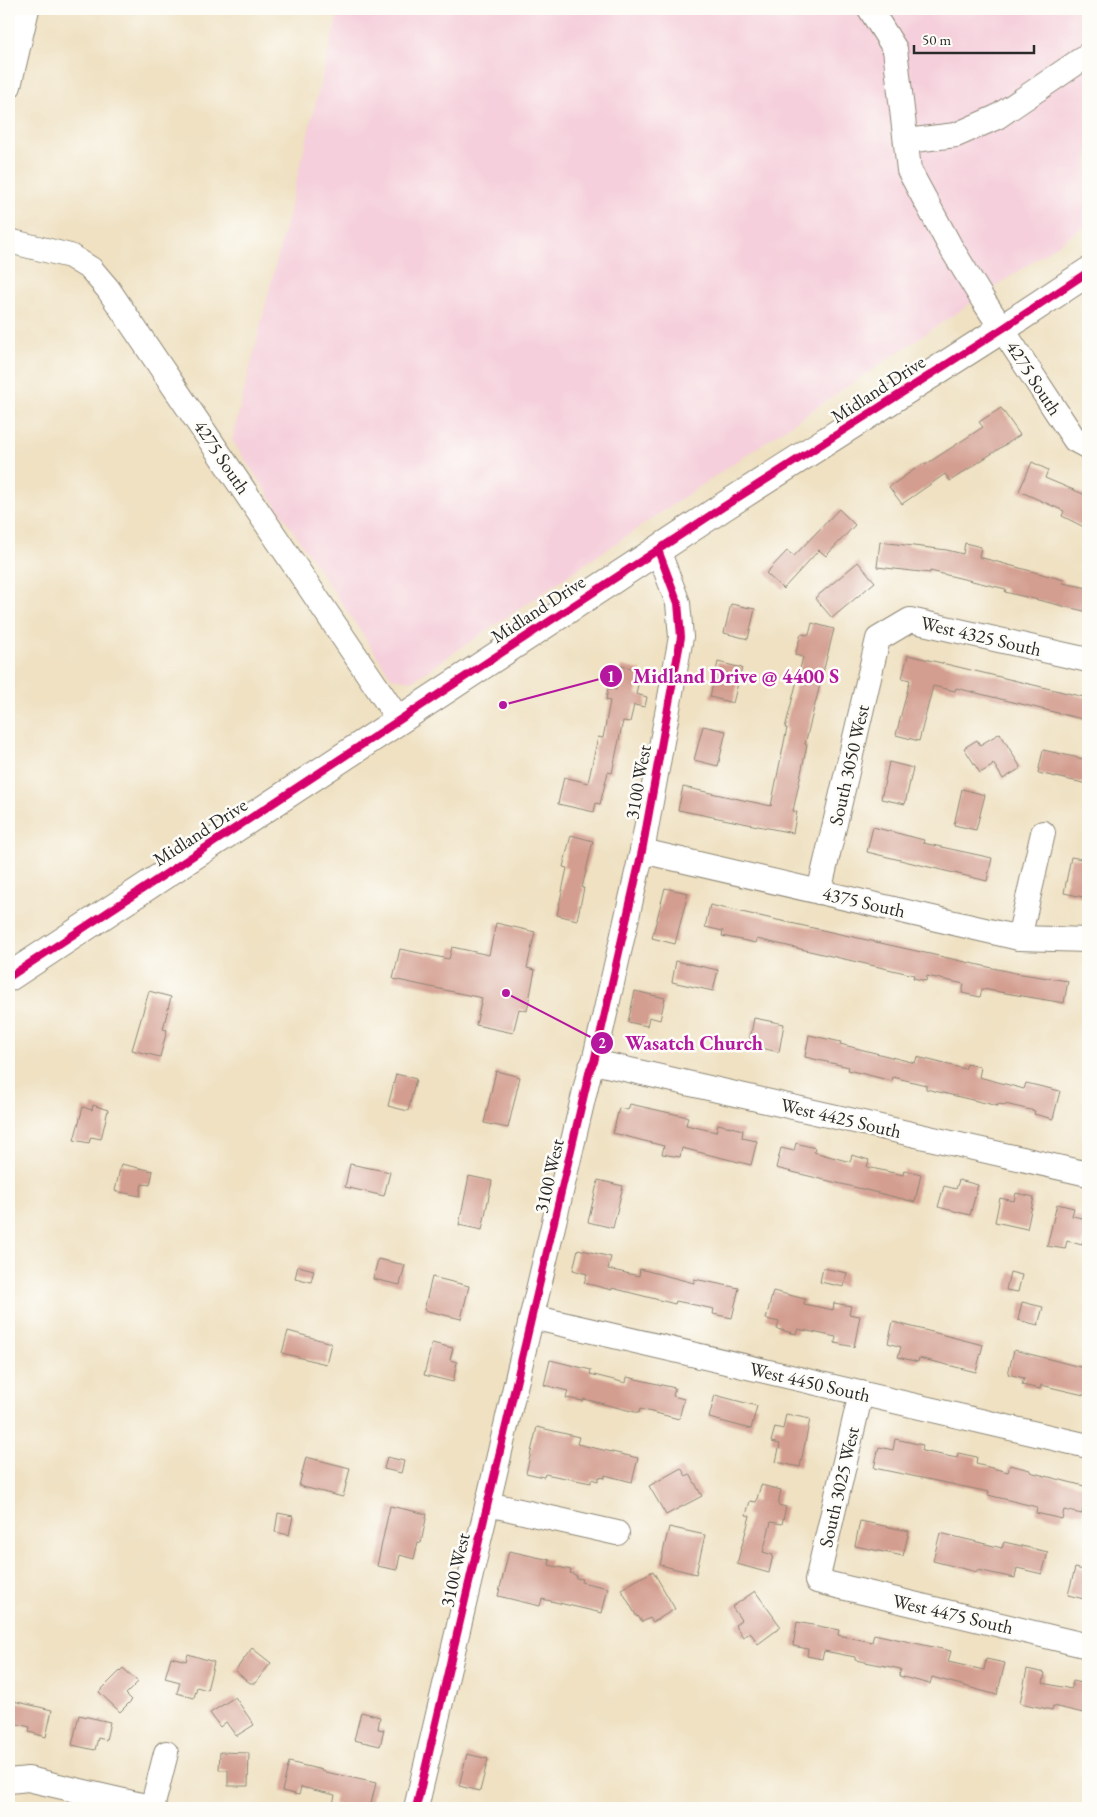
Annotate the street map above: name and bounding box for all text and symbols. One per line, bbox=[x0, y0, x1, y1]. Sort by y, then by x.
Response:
scale bar bbox=[914, 22, 1034, 54]
text: 50 m bbox=[922, 30, 951, 49]
street label: 4275 South bbox=[1001, 336, 1068, 420]
street label: Midland Drive bbox=[826, 349, 930, 429]
street label: 4275 South bbox=[188, 415, 256, 499]
street label: Midland Drive bbox=[486, 569, 590, 649]
street label: West 4325 South bbox=[918, 610, 1044, 662]
callout: Midland Drive @ 4400 S bbox=[598, 659, 849, 694]
text: Midland Drive @ 4400 S bbox=[633, 663, 839, 689]
text: 1 bbox=[607, 667, 615, 686]
street label: South 3050 West bbox=[823, 702, 875, 828]
street label: 3100 West bbox=[619, 743, 657, 821]
street label: Midland Drive bbox=[148, 792, 252, 872]
street label: 4375 South bbox=[820, 880, 908, 924]
callout: Wasatch Church bbox=[590, 1025, 773, 1060]
text: Wasatch Church bbox=[625, 1030, 763, 1056]
text: 2 bbox=[598, 1033, 606, 1052]
street label: West 4425 South bbox=[778, 1092, 904, 1144]
street label: 3100 West bbox=[528, 1136, 570, 1216]
street label: West 4450 South bbox=[747, 1356, 873, 1408]
street label: South 3025 West bbox=[813, 1424, 865, 1550]
street label: 3100 West bbox=[434, 1530, 476, 1610]
street label: West 4475 South bbox=[890, 1588, 1016, 1640]

